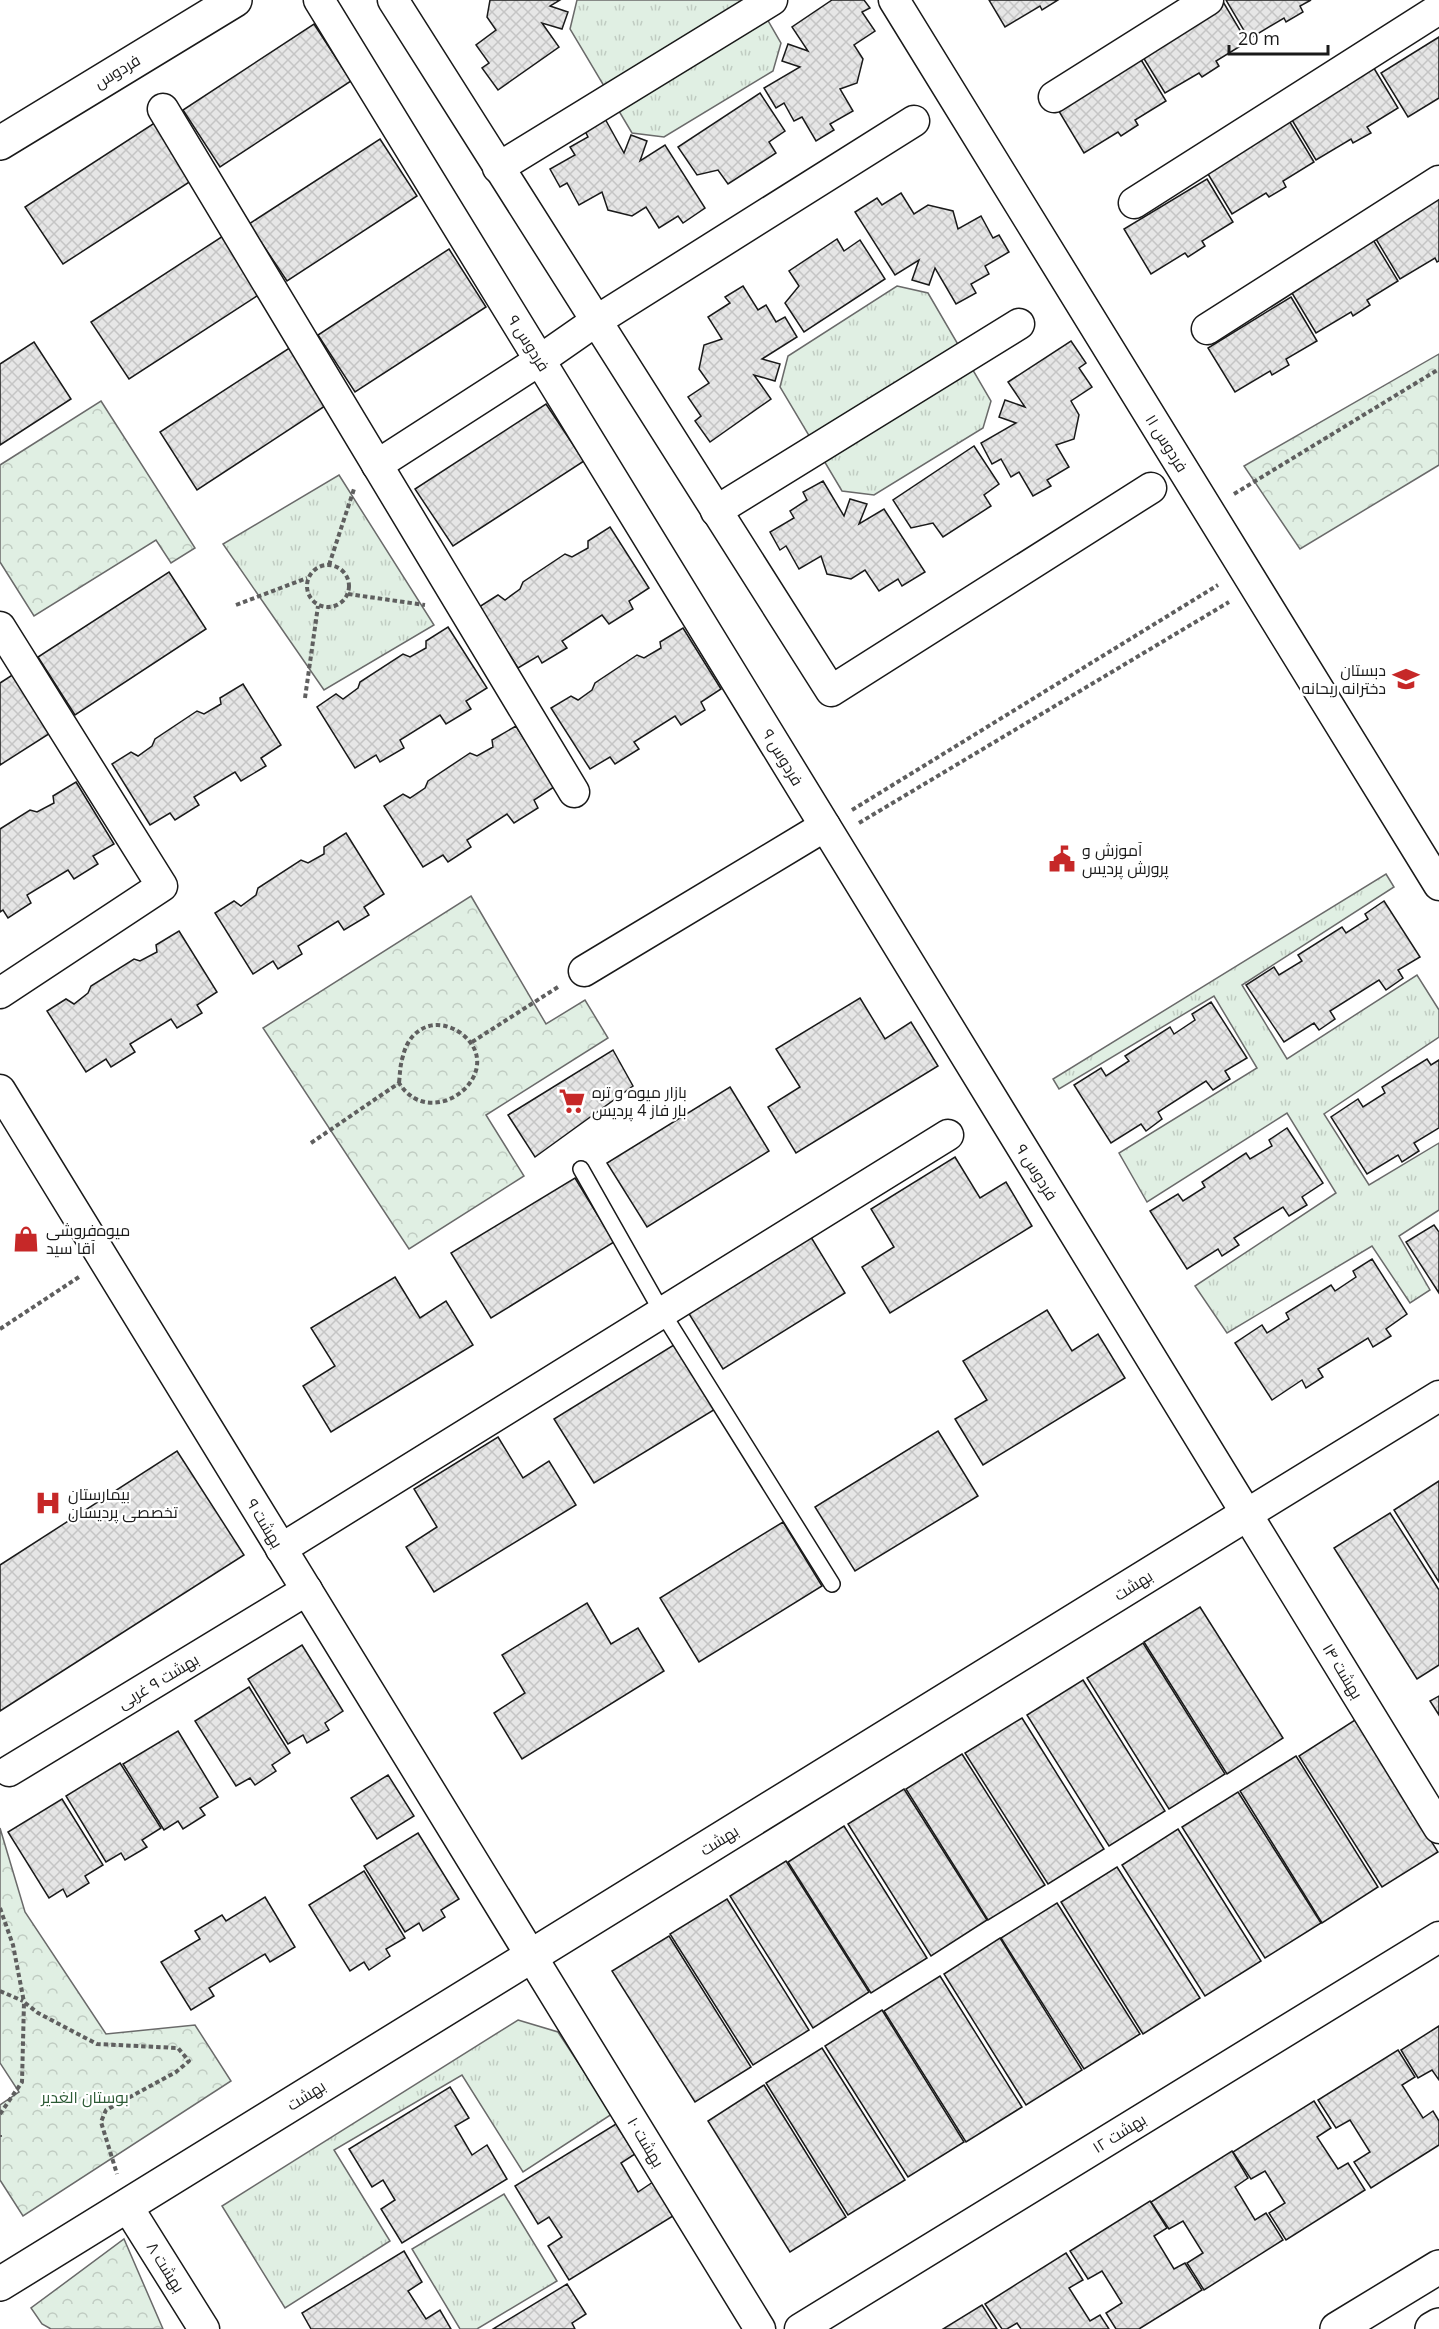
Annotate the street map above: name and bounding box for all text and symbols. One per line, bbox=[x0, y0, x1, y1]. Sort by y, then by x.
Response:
scale bar bbox=[1229, 18, 1328, 56]
text: 20 m bbox=[1238, 26, 1280, 50]
street label: فردوس bbox=[90, 49, 144, 93]
street label: فردوس ۹ bbox=[503, 311, 555, 375]
street label: فردوس ۱۱ bbox=[1141, 410, 1193, 476]
place label: دبستان دخترانه ریحانه bbox=[1302, 659, 1386, 699]
school or university icon: دبستان دخترانه ریحانه bbox=[1391, 664, 1421, 694]
street label: فردوس ۹ bbox=[757, 724, 809, 790]
place label: آموزش و پرورش پردیس bbox=[1082, 839, 1169, 880]
public building icon: آموزش و پرورش پردیس bbox=[1047, 844, 1077, 874]
place label: بازار میوه و تره بار فاز 4 پردیس bbox=[592, 1081, 687, 1122]
supermarket icon: بازار میوه و تره بار فاز 4 پردیس bbox=[557, 1086, 587, 1116]
street label: فردوس ۹ bbox=[1011, 1140, 1063, 1204]
place label: میوه‌فروشی آقا سید bbox=[46, 1219, 130, 1259]
shop icon: میوه‌فروشی آقا سید bbox=[11, 1224, 41, 1254]
place label: بیمارستان تخصصی پردیسان bbox=[68, 1483, 178, 1524]
hospital icon: بیمارستان تخصصی پردیسان bbox=[33, 1488, 63, 1518]
street label: بهشت ۹ bbox=[242, 1494, 288, 1552]
street label: بهشت bbox=[1110, 1565, 1156, 1605]
street label: بهشت ۱۴ bbox=[1318, 1639, 1368, 1703]
street label: بهشت ۹ غربی bbox=[113, 1648, 203, 1714]
street label: بهشت bbox=[696, 1820, 742, 1860]
street label: بهشت bbox=[283, 2075, 329, 2115]
park label: بوستان الغدیر bbox=[40, 2086, 129, 2108]
street label: بهشت ۱۲ bbox=[1088, 2108, 1150, 2158]
street label: بهشت ۱۰ bbox=[622, 2113, 670, 2171]
street label: بهشت ۸ bbox=[142, 2238, 190, 2296]

